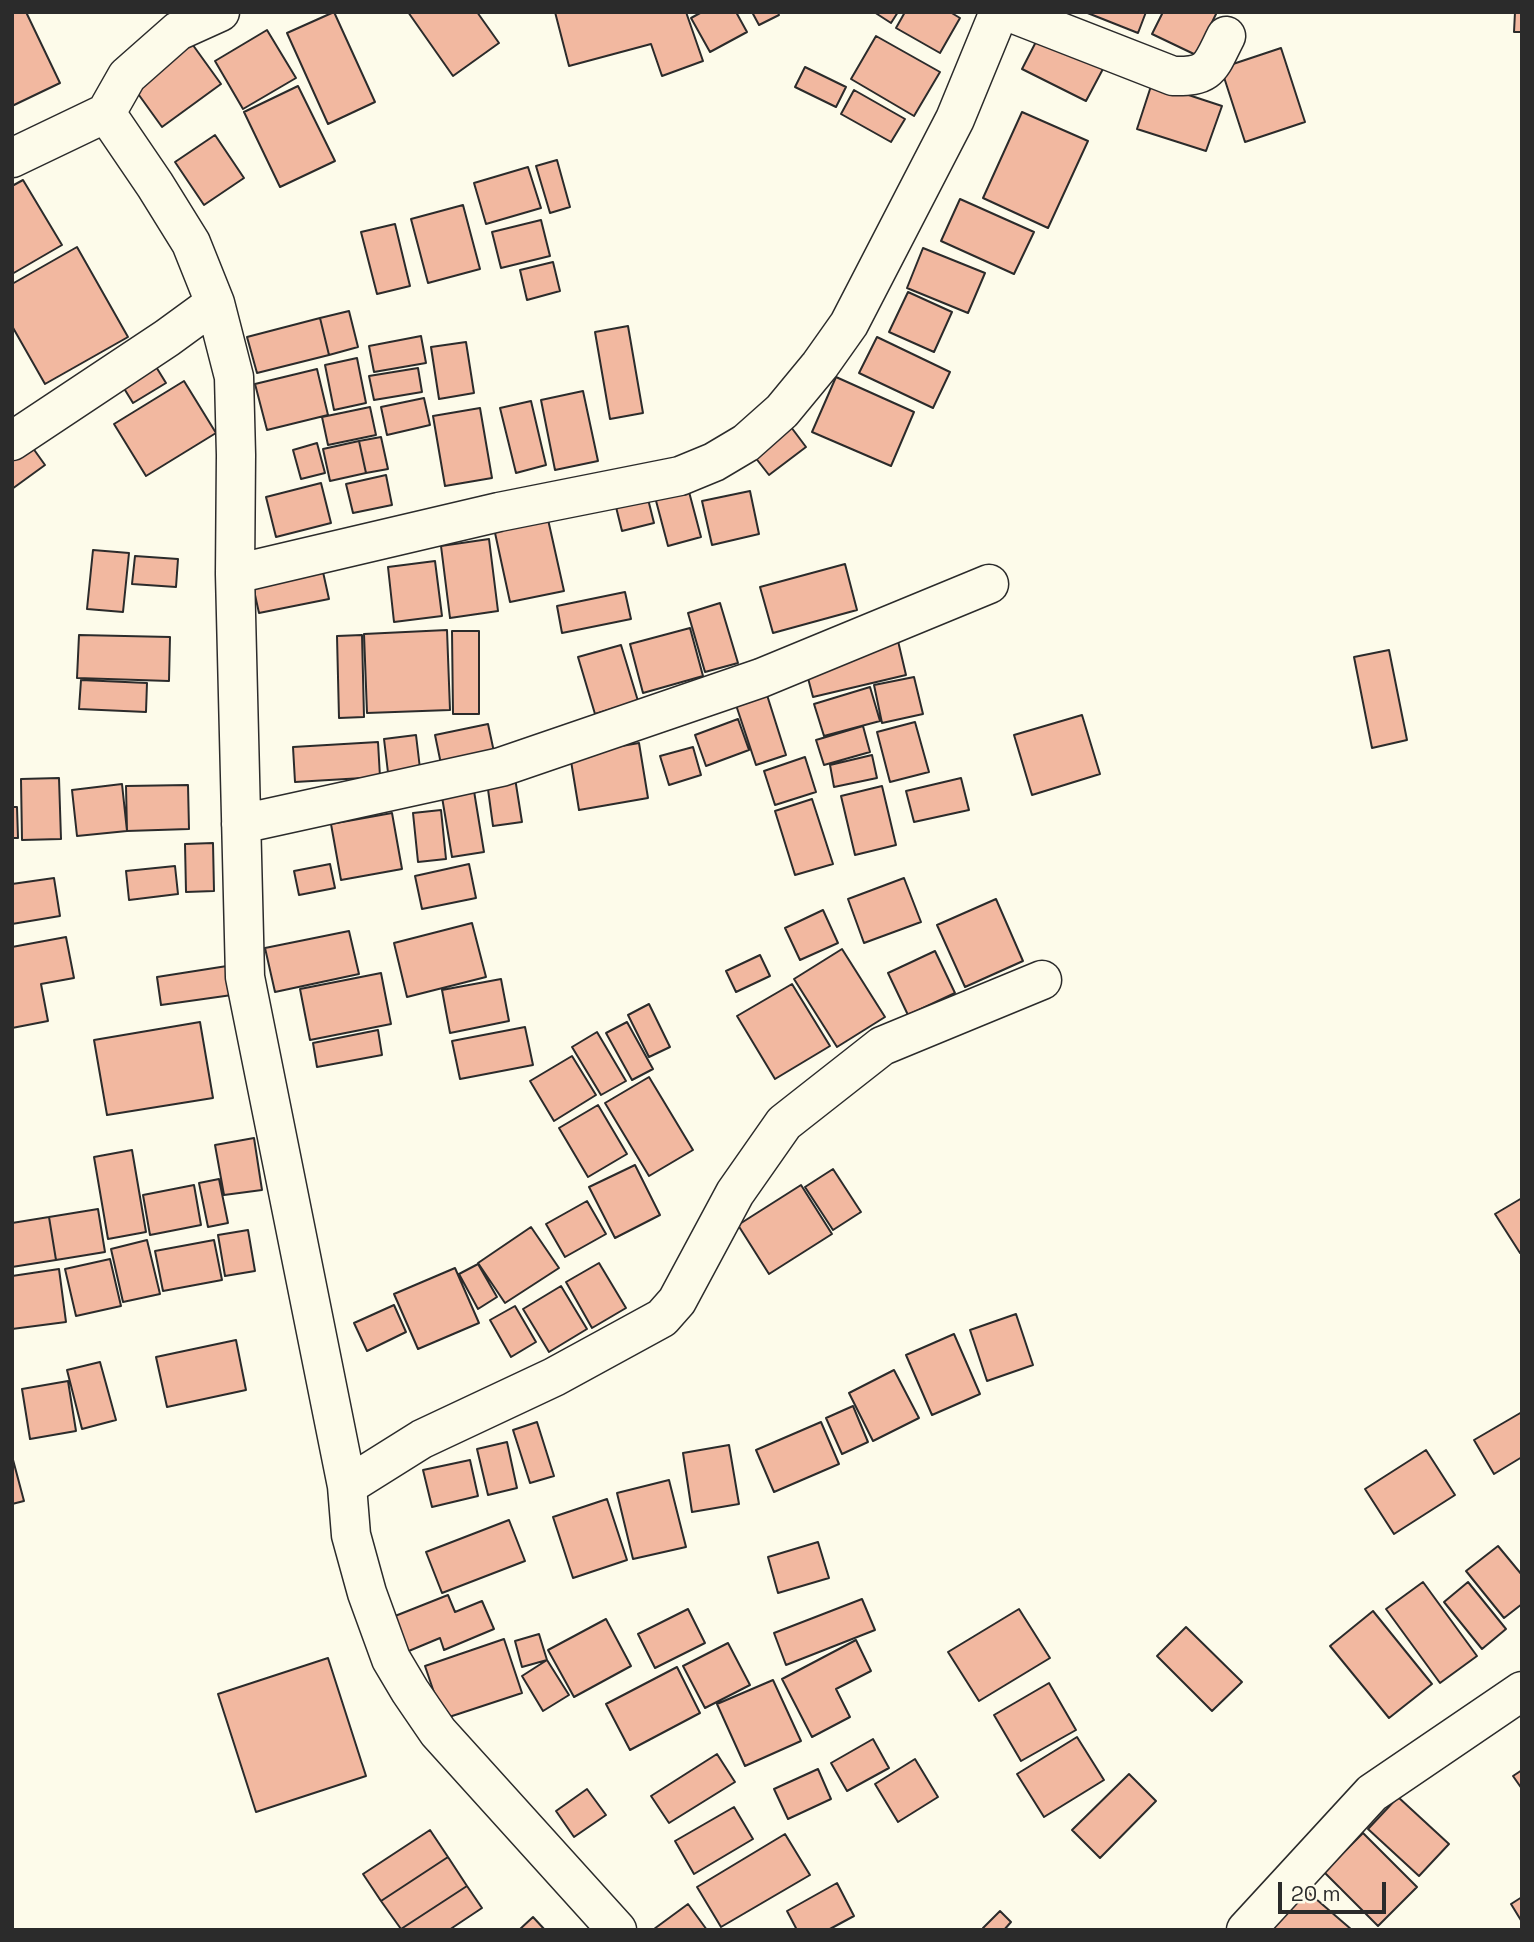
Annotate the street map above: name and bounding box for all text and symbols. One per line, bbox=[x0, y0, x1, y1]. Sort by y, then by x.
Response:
scale bar bbox=[1282, 1868, 1390, 1912]
text: 20 m bbox=[1291, 1880, 1341, 1907]

